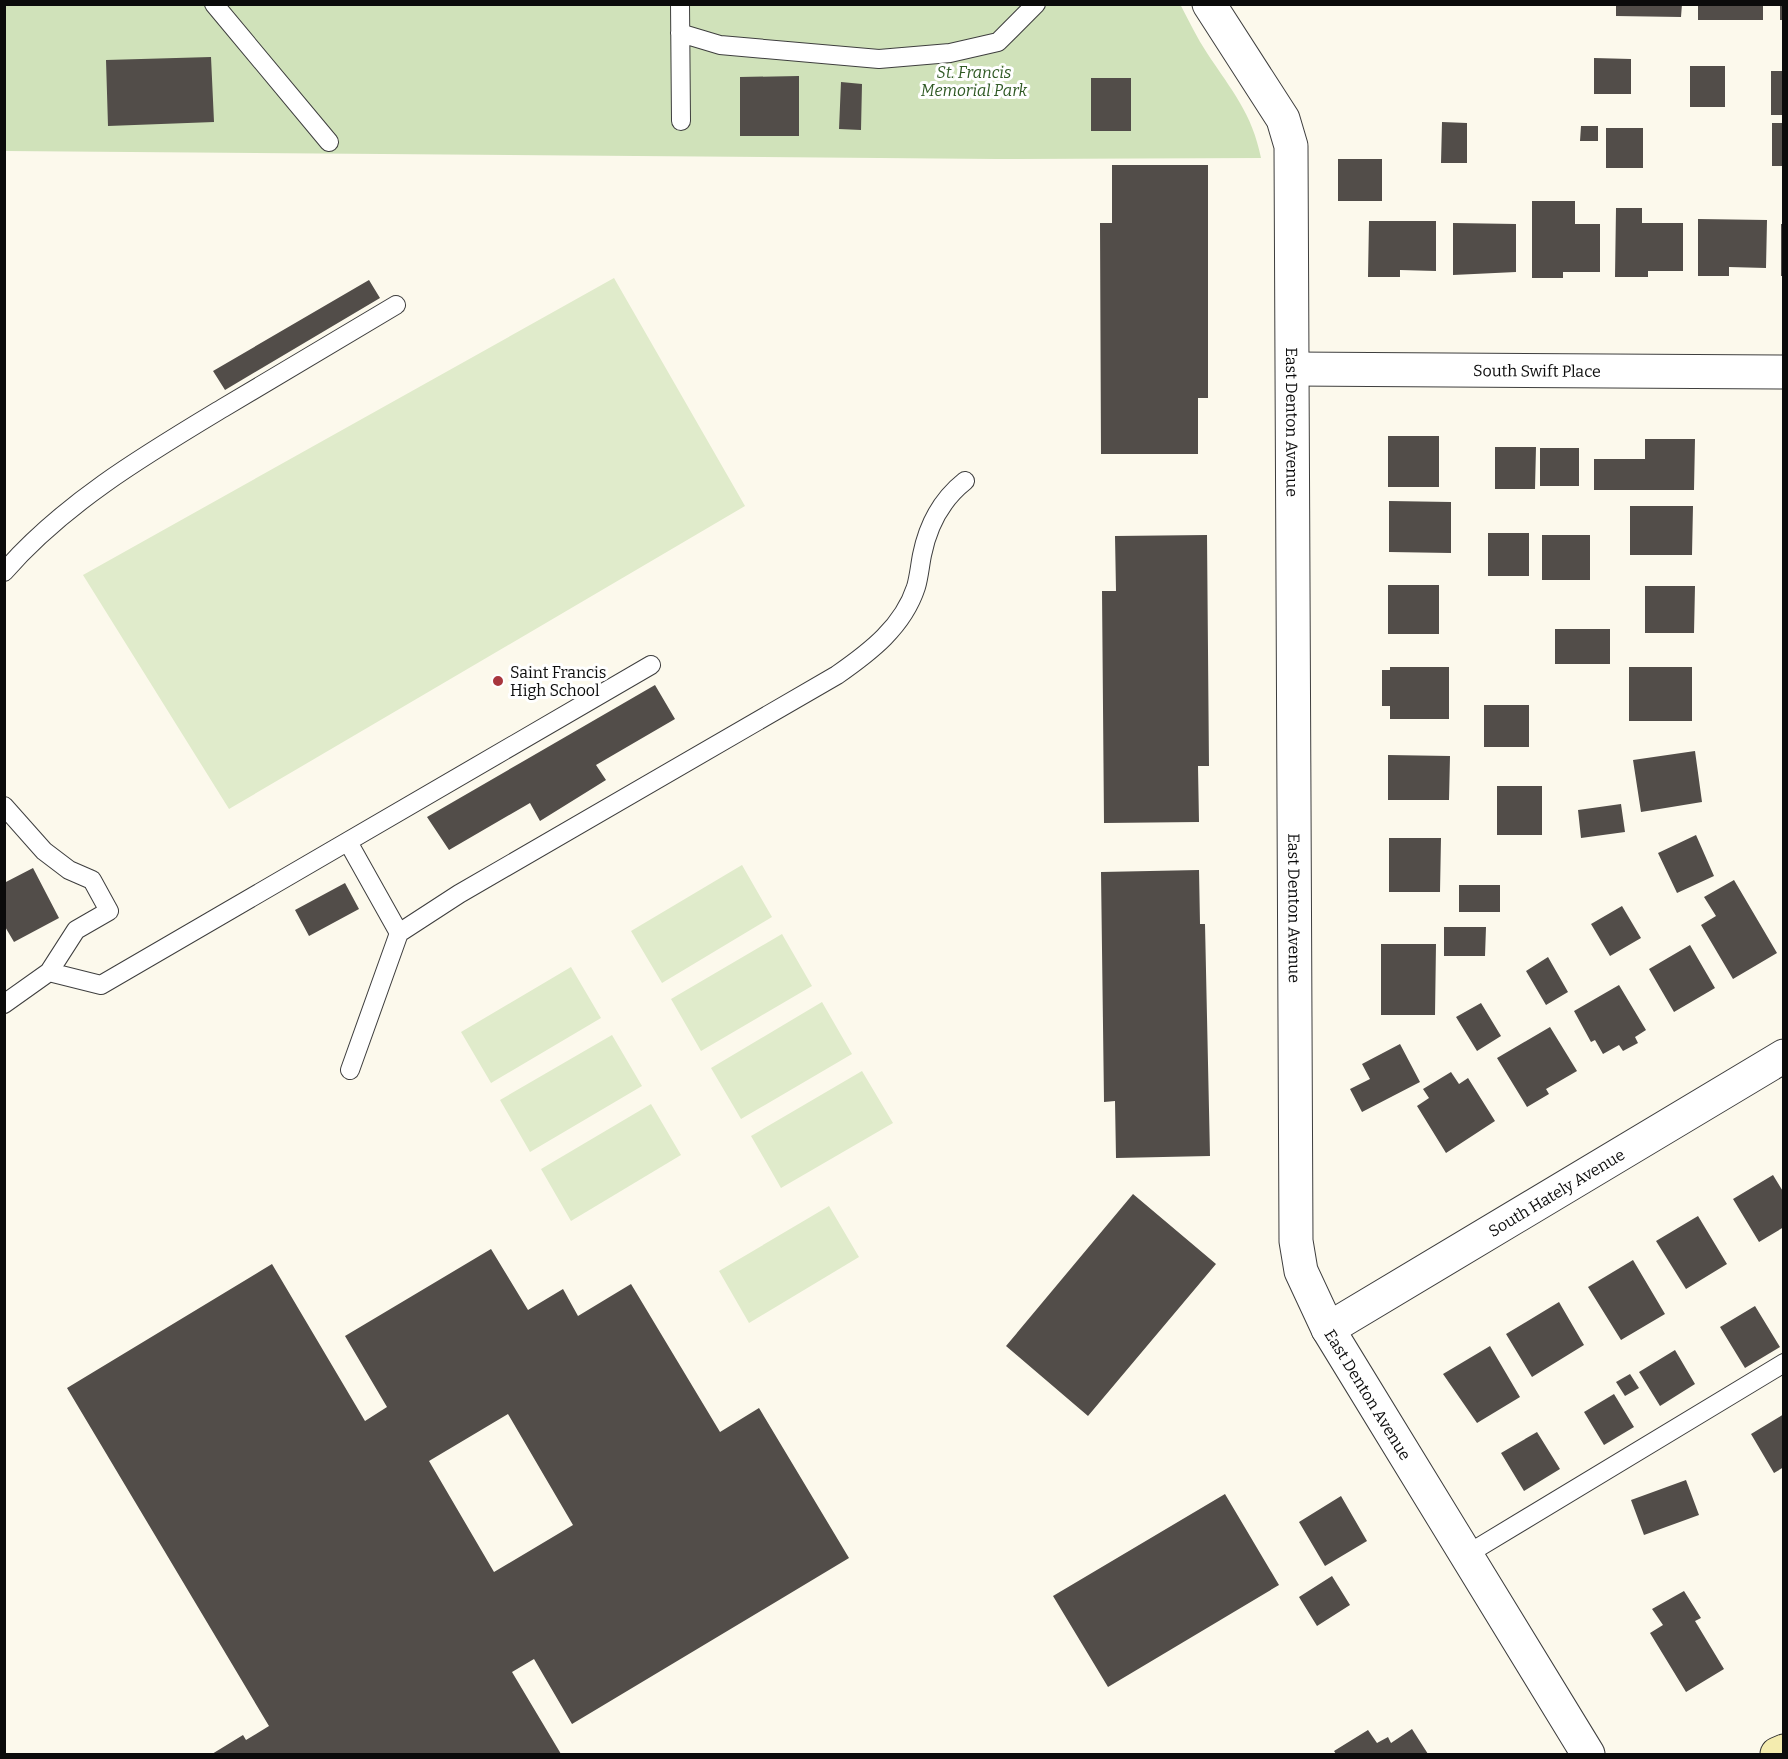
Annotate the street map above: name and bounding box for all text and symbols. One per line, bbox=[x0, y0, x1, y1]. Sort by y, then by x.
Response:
park label: St. Francis Memorial Park bbox=[921, 63, 1027, 100]
street label: East Denton Avenue bbox=[1282, 347, 1302, 497]
street label: South Swift Place bbox=[1473, 361, 1601, 380]
place label: Saint Francis High School bbox=[510, 663, 606, 700]
marker: Saint Francis High School bbox=[491, 674, 505, 688]
street label: East Denton Avenue bbox=[1285, 833, 1304, 983]
street label: South Hately Avenue bbox=[1485, 1144, 1628, 1240]
street label: East Denton Avenue bbox=[1321, 1326, 1415, 1463]

